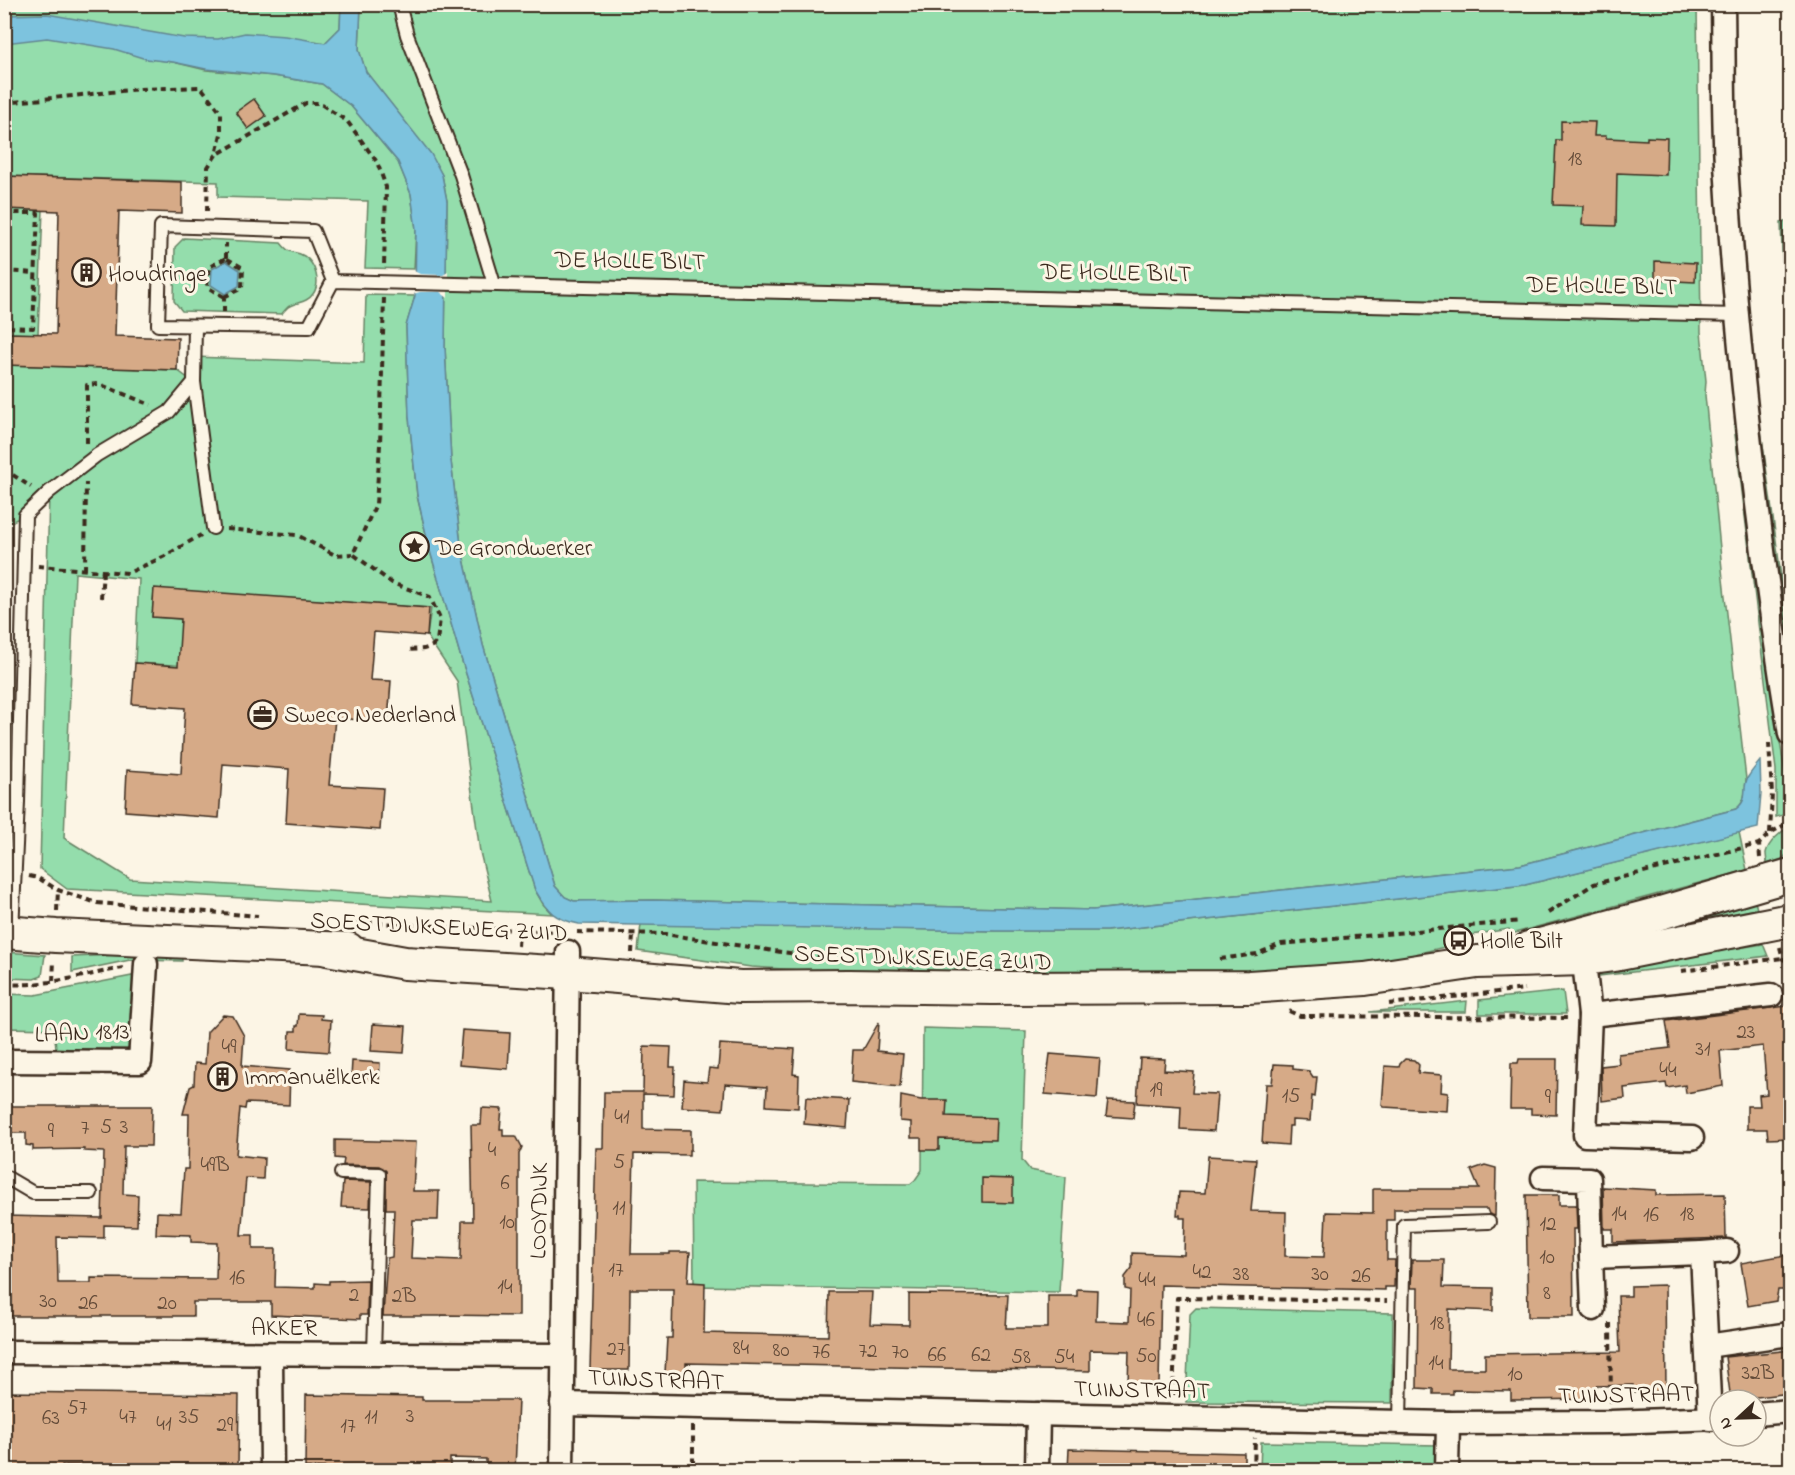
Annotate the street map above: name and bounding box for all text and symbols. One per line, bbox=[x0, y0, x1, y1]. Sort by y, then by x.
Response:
house number: 18 bbox=[1568, 145, 1582, 175]
street label: DE HOLLE BILT bbox=[553, 244, 706, 281]
street label: DE HOLLE BILT bbox=[1039, 256, 1192, 293]
building icon: Houdringe bbox=[71, 257, 103, 289]
place label: Houdringe bbox=[108, 258, 207, 293]
street label: DE HOLLE BILT bbox=[1525, 269, 1678, 306]
place icon: De Grondwerker bbox=[398, 531, 430, 563]
place label: De Grondwerker bbox=[434, 532, 593, 567]
office icon: Sweco Nederland bbox=[247, 698, 279, 730]
place label: Sweco Nederland bbox=[284, 699, 456, 734]
street label: SOESTDIJKSEWEG ZUID bbox=[309, 904, 568, 953]
bus stop icon: Holle Bilt bbox=[1443, 924, 1475, 956]
place label: Holle Bilt bbox=[1480, 925, 1563, 960]
street label: SOESTDIJKSEWEG ZUID bbox=[794, 938, 1052, 981]
street label: LAAN 1813 bbox=[34, 1015, 130, 1054]
house number: 23 bbox=[1736, 1018, 1756, 1048]
house number: 49 bbox=[222, 1033, 237, 1063]
house number: 31 bbox=[1695, 1035, 1711, 1065]
house number: 44 bbox=[1659, 1056, 1677, 1086]
building icon: Immanuëlkerk bbox=[207, 1060, 239, 1092]
place label: Immanuëlkerk bbox=[244, 1061, 380, 1096]
house number: 19 bbox=[1150, 1076, 1163, 1106]
house number: 15 bbox=[1282, 1082, 1300, 1112]
house number: 9 bbox=[1545, 1083, 1552, 1113]
house number: 41 bbox=[614, 1103, 630, 1133]
house number: 5 bbox=[100, 1113, 112, 1143]
house number: 3 bbox=[120, 1113, 128, 1143]
house number: 7 bbox=[81, 1114, 90, 1144]
house number: 9 bbox=[48, 1117, 55, 1147]
house number: 4 bbox=[488, 1136, 497, 1166]
house number: 5 bbox=[613, 1148, 625, 1178]
house number: 49B bbox=[200, 1151, 230, 1181]
street label: LOOYDIJK bbox=[522, 1162, 559, 1260]
house number: 6 bbox=[500, 1169, 510, 1199]
house number: 11 bbox=[612, 1194, 626, 1224]
house number: 14 bbox=[1611, 1200, 1627, 1230]
house number: 18 bbox=[1680, 1200, 1694, 1230]
house number: 16 bbox=[1643, 1201, 1659, 1231]
house number: 10 bbox=[499, 1208, 515, 1238]
house number: 12 bbox=[1539, 1210, 1557, 1240]
house number: 10 bbox=[1539, 1243, 1555, 1273]
house number: 17 bbox=[608, 1256, 624, 1286]
house number: 42 bbox=[1192, 1258, 1212, 1288]
house number: 38 bbox=[1233, 1260, 1249, 1290]
house number: 30 bbox=[1311, 1260, 1329, 1290]
house number: 26 bbox=[1351, 1262, 1371, 1292]
house number: 16 bbox=[229, 1264, 245, 1294]
house number: 44 bbox=[1138, 1266, 1156, 1296]
house number: 14 bbox=[497, 1273, 513, 1303]
house number: 8 bbox=[1543, 1279, 1551, 1309]
house number: 2 bbox=[349, 1281, 359, 1311]
house number: 2B bbox=[392, 1282, 416, 1312]
house number: 30 bbox=[39, 1287, 57, 1317]
house number: 26 bbox=[78, 1289, 98, 1319]
house number: 20 bbox=[157, 1289, 177, 1319]
house number: 46 bbox=[1137, 1306, 1155, 1336]
house number: 18 bbox=[1430, 1309, 1444, 1339]
street label: AKKER bbox=[251, 1312, 318, 1347]
house number: 84 bbox=[733, 1334, 750, 1364]
house number: 27 bbox=[606, 1335, 626, 1365]
house number: 80 bbox=[773, 1336, 789, 1366]
house number: 72 bbox=[858, 1337, 878, 1367]
house number: 76 bbox=[812, 1338, 830, 1368]
house number: 70 bbox=[891, 1338, 909, 1368]
house number: 66 bbox=[928, 1341, 946, 1371]
house number: 62 bbox=[971, 1341, 991, 1371]
house number: 50 bbox=[1135, 1342, 1157, 1372]
house number: 58 bbox=[1011, 1343, 1031, 1373]
house number: 54 bbox=[1054, 1343, 1075, 1373]
house number: 14 bbox=[1428, 1349, 1444, 1379]
house number: 32B bbox=[1741, 1359, 1775, 1389]
house number: 10 bbox=[1507, 1360, 1523, 1390]
street label: TUINSTRAAT bbox=[587, 1362, 725, 1401]
street label: TUINSTRAAT bbox=[1073, 1373, 1211, 1410]
street label: TUINSTRAAT bbox=[1557, 1378, 1695, 1415]
north arrow bbox=[1708, 1388, 1768, 1448]
house number: 57 bbox=[67, 1394, 88, 1424]
house number: 3 bbox=[406, 1402, 414, 1432]
house number: 47 bbox=[119, 1403, 137, 1433]
house number: 35 bbox=[179, 1403, 199, 1433]
house number: 11 bbox=[364, 1403, 378, 1433]
house number: 63 bbox=[42, 1404, 60, 1434]
house number: 41 bbox=[156, 1410, 172, 1440]
house number: 29 bbox=[217, 1411, 234, 1441]
house number: 17 bbox=[340, 1412, 356, 1442]
text: N bbox=[1713, 1413, 1739, 1432]

